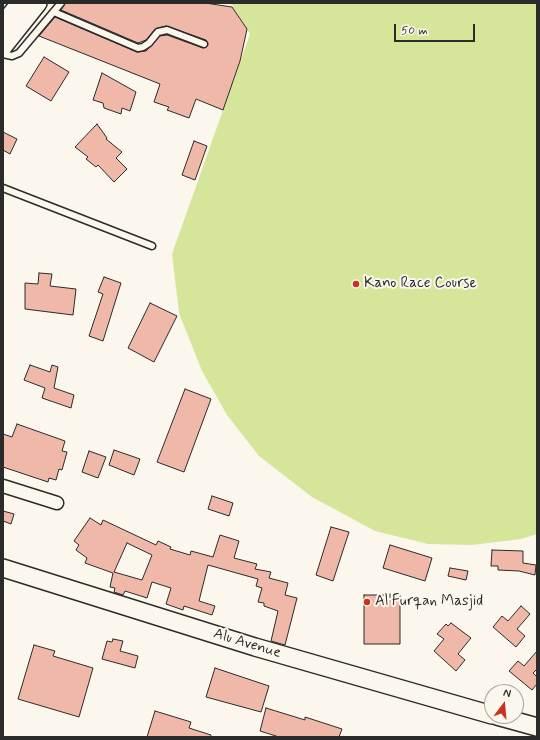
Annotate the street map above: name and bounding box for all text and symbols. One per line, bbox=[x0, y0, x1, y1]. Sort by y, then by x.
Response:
scale bar bbox=[396, 16, 477, 42]
text: 50 m bbox=[401, 23, 428, 39]
place label: Kano Race Course bbox=[364, 275, 477, 293]
marker: Kano Race Course bbox=[351, 279, 361, 289]
place label: Al'Furqan Masjid bbox=[375, 593, 483, 611]
marker: Al'Furqan Masjid bbox=[362, 597, 372, 607]
street label: Alu Avenue bbox=[211, 625, 283, 663]
north arrow bbox=[484, 684, 524, 724]
text: N bbox=[502, 686, 512, 701]

